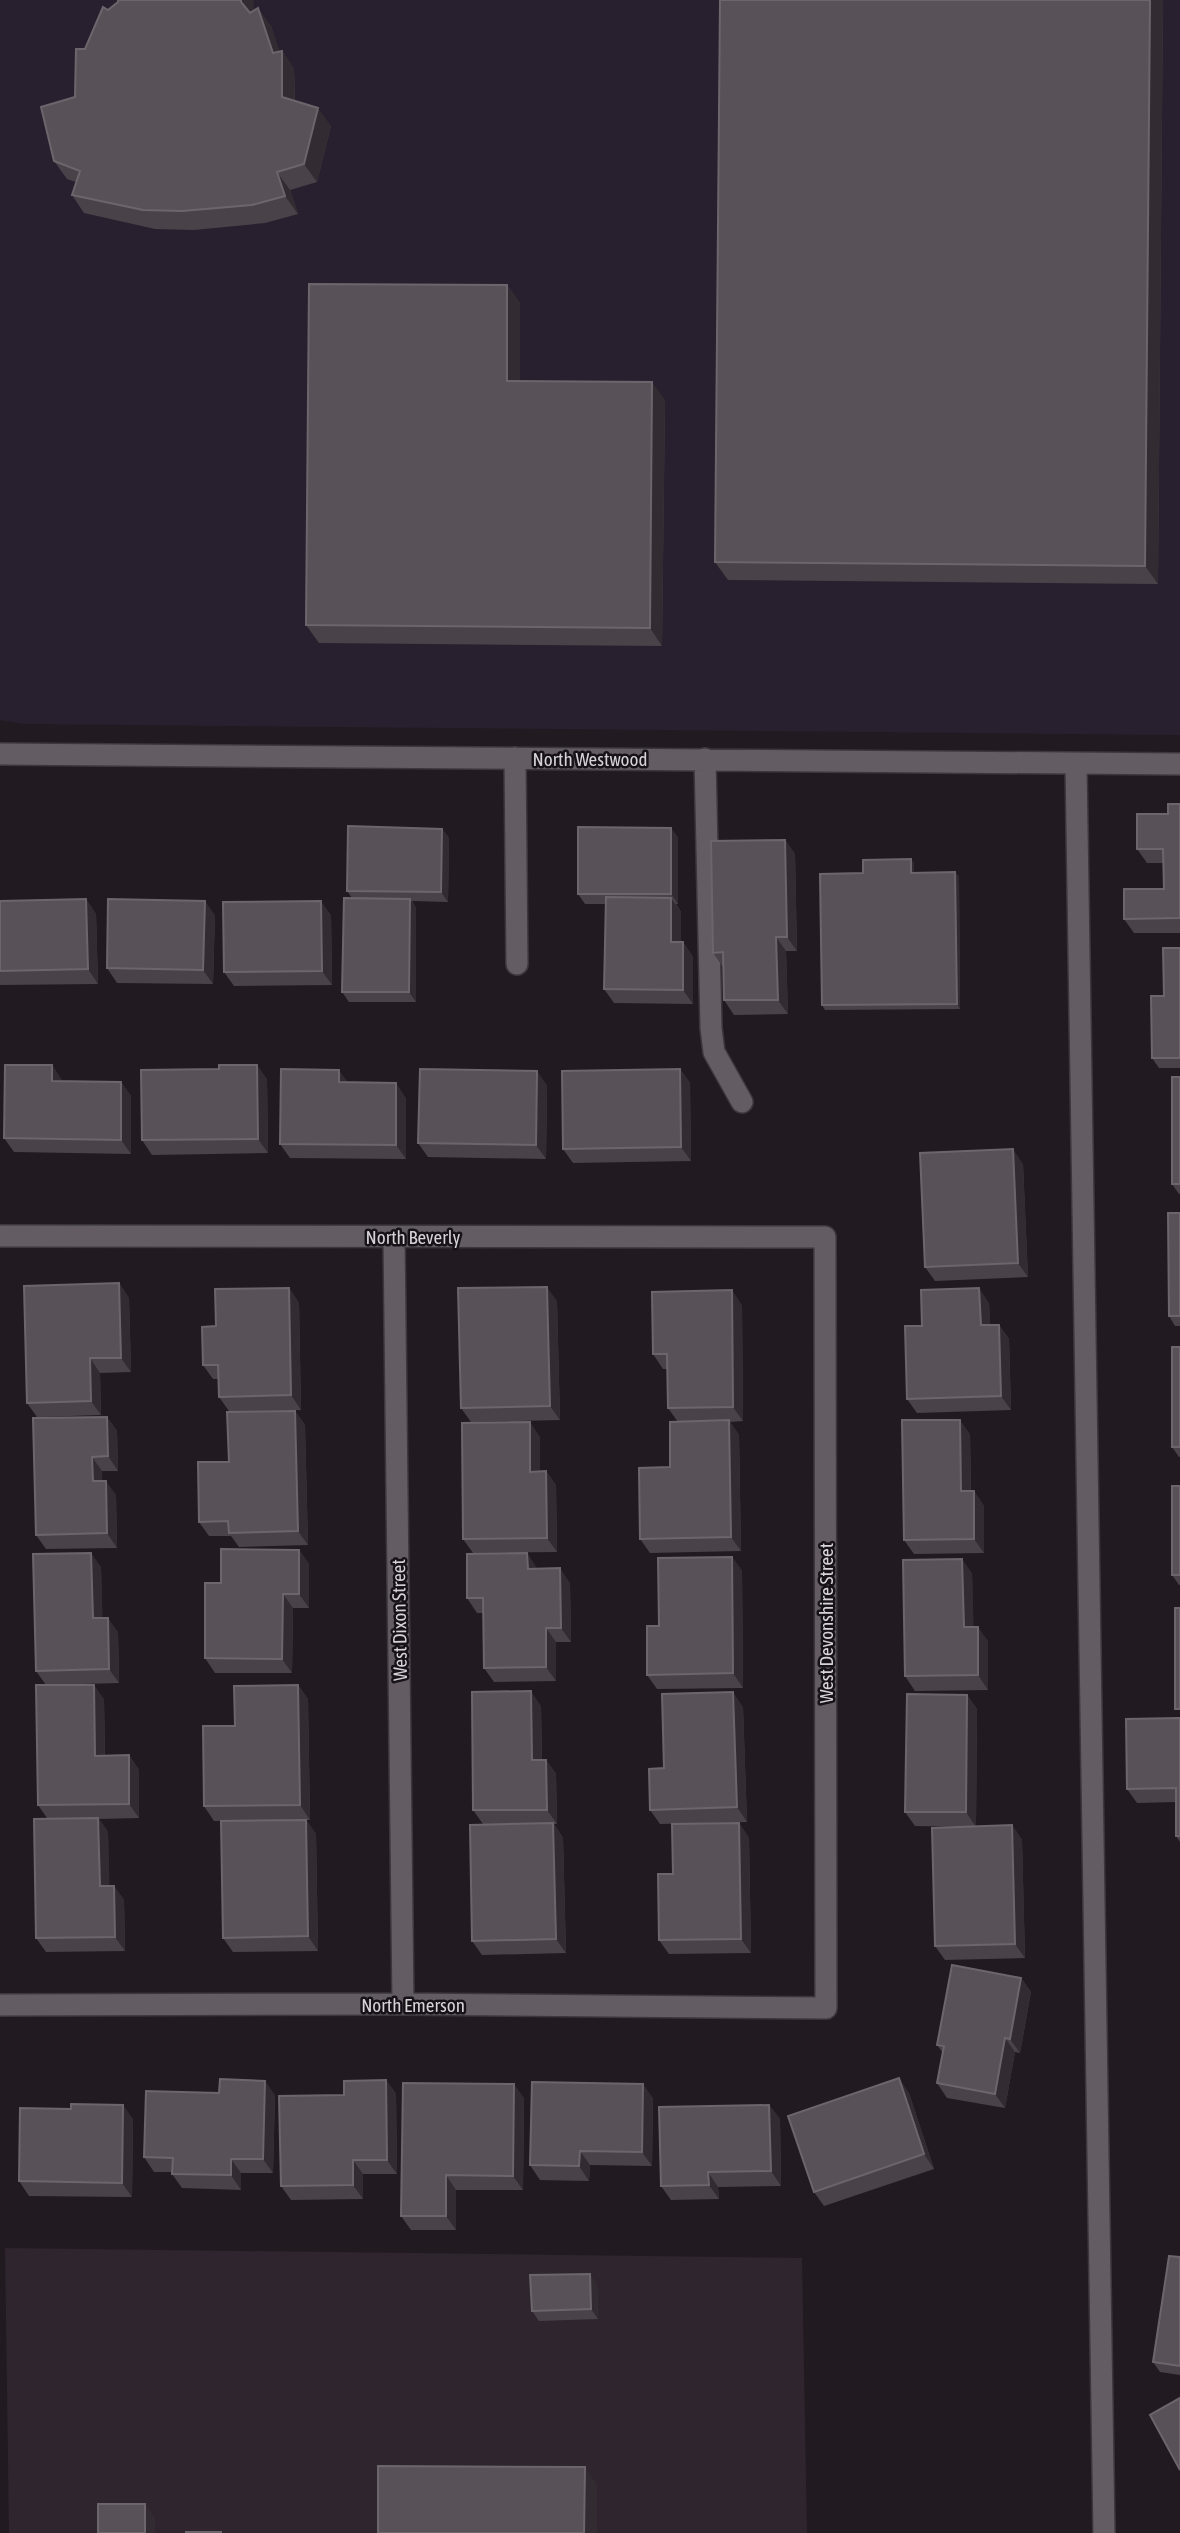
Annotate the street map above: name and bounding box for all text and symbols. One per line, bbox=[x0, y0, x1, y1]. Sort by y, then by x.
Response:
street label: North Westwood bbox=[533, 748, 647, 770]
street label: North Beverly bbox=[366, 1226, 461, 1248]
street label: West Devonshire Street bbox=[815, 1543, 837, 1703]
street label: West Dixon Street bbox=[387, 1559, 411, 1681]
street label: North Emerson bbox=[361, 1994, 465, 2016]

